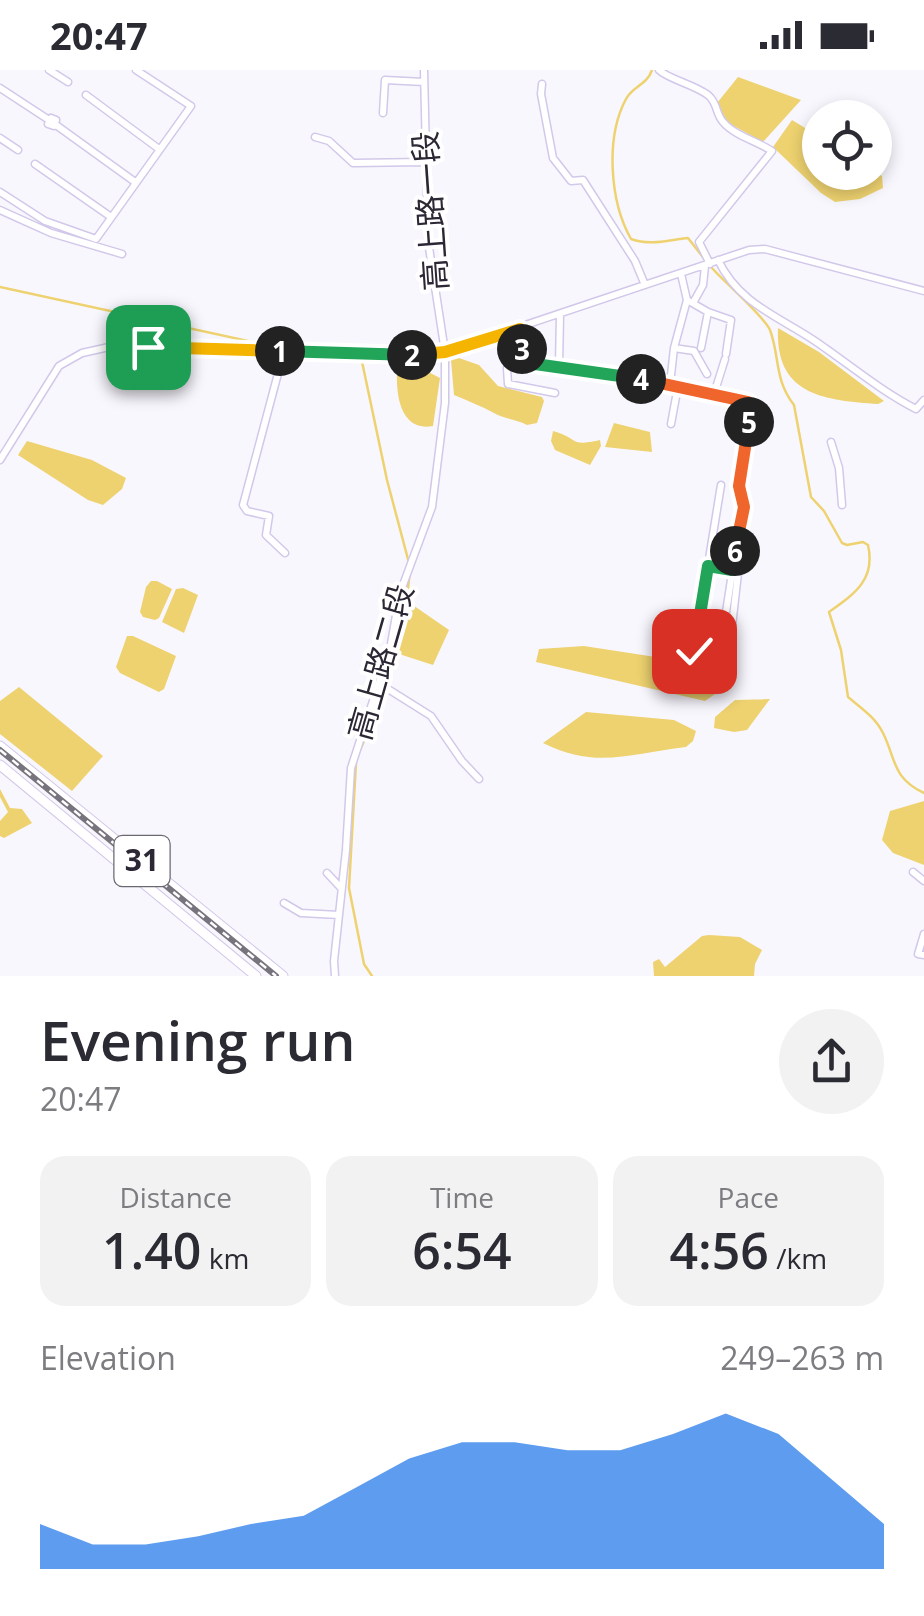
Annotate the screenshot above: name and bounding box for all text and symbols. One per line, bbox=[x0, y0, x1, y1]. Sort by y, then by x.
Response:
text: 20:47 bbox=[50, 9, 148, 61]
map controls bbox=[802, 100, 892, 190]
button: locate bbox=[802, 100, 892, 190]
street label: 高上路一段 bbox=[402, 130, 457, 292]
pin bbox=[106, 305, 191, 390]
icon: arrive bbox=[121, 320, 176, 375]
pin: 3 bbox=[497, 324, 547, 374]
pin: 1 bbox=[255, 326, 305, 376]
pin: 2 bbox=[387, 330, 437, 380]
text: 3 bbox=[514, 330, 530, 368]
text: 1 bbox=[272, 332, 288, 370]
text: 2 bbox=[404, 336, 420, 374]
pin: 4 bbox=[616, 354, 666, 404]
text: 4 bbox=[633, 360, 649, 398]
pin: 5 bbox=[724, 397, 774, 447]
text: 5 bbox=[741, 403, 757, 441]
pin: 6 bbox=[710, 526, 760, 576]
text: 6 bbox=[727, 532, 743, 570]
street label: 高上路二段 bbox=[337, 579, 422, 744]
pin bbox=[652, 609, 737, 694]
icon: check bbox=[667, 624, 722, 679]
road number: 31 bbox=[114, 836, 170, 886]
text: Evening run bbox=[40, 1002, 355, 1077]
button: share bbox=[779, 1009, 884, 1114]
text: 20:47 bbox=[40, 1077, 122, 1120]
text: Distance bbox=[119, 1178, 232, 1216]
text: Time bbox=[430, 1178, 494, 1216]
text: Pace bbox=[718, 1178, 779, 1216]
text: 1.40 bbox=[102, 1216, 201, 1284]
text: 6:54 bbox=[412, 1216, 512, 1284]
text: 4:56 bbox=[670, 1216, 769, 1284]
text: km bbox=[201, 1239, 249, 1277]
text: /km bbox=[769, 1239, 827, 1277]
text: Elevation bbox=[40, 1336, 176, 1379]
text: 249–263 m bbox=[720, 1336, 884, 1379]

